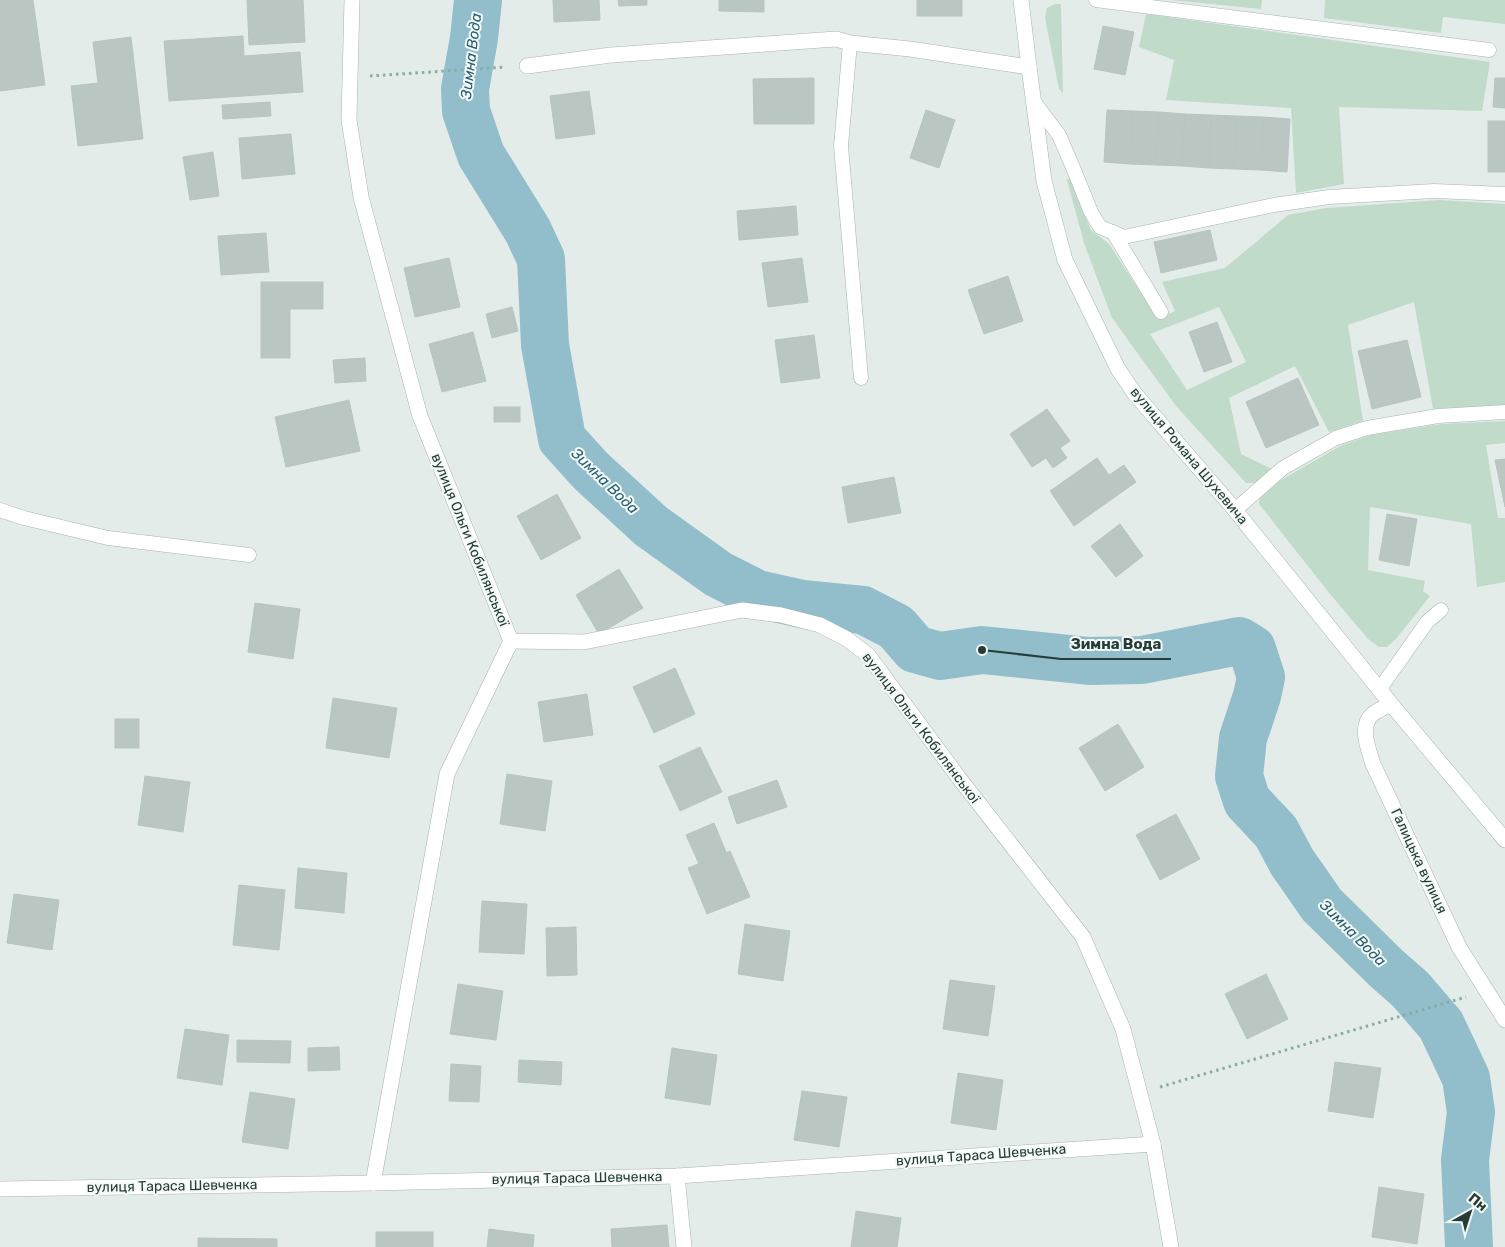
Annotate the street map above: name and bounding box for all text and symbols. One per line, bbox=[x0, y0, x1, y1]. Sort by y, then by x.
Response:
water label: Зимна Вода bbox=[457, 12, 485, 101]
street label: вулиця Романа Шухевича bbox=[1127, 384, 1251, 528]
water label: Зимна Вода bbox=[567, 444, 642, 518]
street label: вулиця Ольги Кобилянської bbox=[428, 451, 513, 629]
callout: Зимна Вода bbox=[1061, 629, 1171, 659]
text: Зимна Вода bbox=[1071, 635, 1161, 653]
street label: вулиця Ольги Кобилянської bbox=[859, 649, 984, 807]
street label: Галицька вулиця bbox=[1387, 806, 1451, 916]
water label: Зимна Вода bbox=[1315, 895, 1390, 970]
street label: вулиця Тараса Шевченка bbox=[895, 1141, 1067, 1169]
street label: вулиця Тараса Шевченка bbox=[492, 1168, 662, 1188]
street label: вулиця Тараса Шевченка bbox=[87, 1176, 257, 1196]
north arrow bbox=[1445, 1187, 1495, 1237]
text: Пн bbox=[1465, 1190, 1491, 1215]

